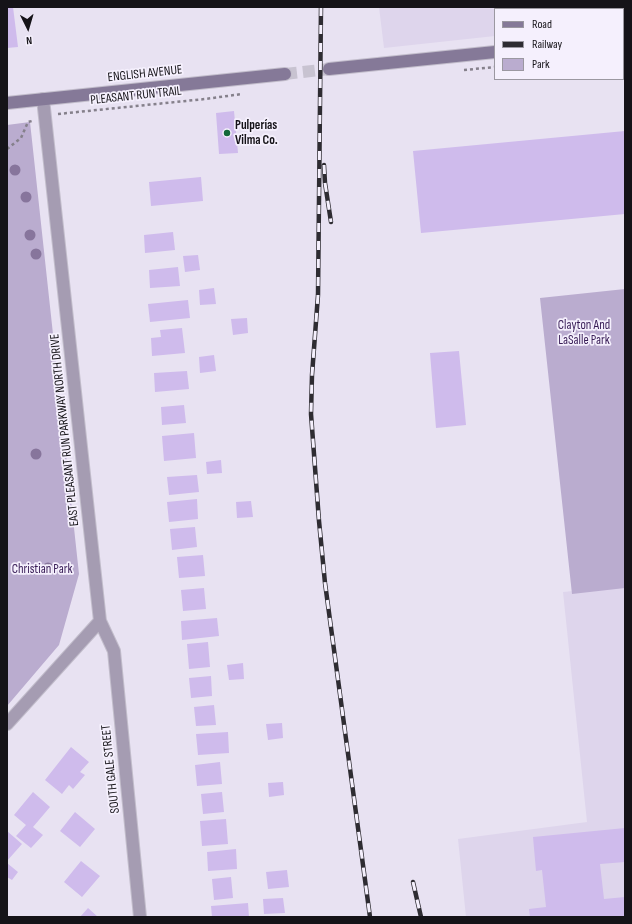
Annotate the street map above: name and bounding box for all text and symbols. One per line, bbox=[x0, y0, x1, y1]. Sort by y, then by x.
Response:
north arrow bbox=[8, 8, 48, 48]
legend bbox=[494, 8, 624, 80]
text: Road bbox=[532, 17, 552, 32]
text: N bbox=[26, 34, 33, 47]
text: Railway bbox=[532, 37, 562, 52]
text: Park bbox=[532, 57, 550, 72]
street label: ENGLISH AVENUE bbox=[107, 62, 183, 86]
street label: PLEASANT RUN TRAIL bbox=[90, 83, 182, 109]
place label: Pulperías Vilma Co. bbox=[235, 118, 278, 149]
marker: Pulperías Vilma Co. bbox=[222, 128, 232, 138]
park label: Clayton And LaSalle Park bbox=[558, 318, 610, 349]
street label: EAST PLEASANT RUN PARKWAY NORTH DRIVE bbox=[47, 333, 83, 527]
park label: Christian Park bbox=[12, 562, 72, 578]
street label: SOUTH GALE STREET bbox=[99, 724, 123, 814]

